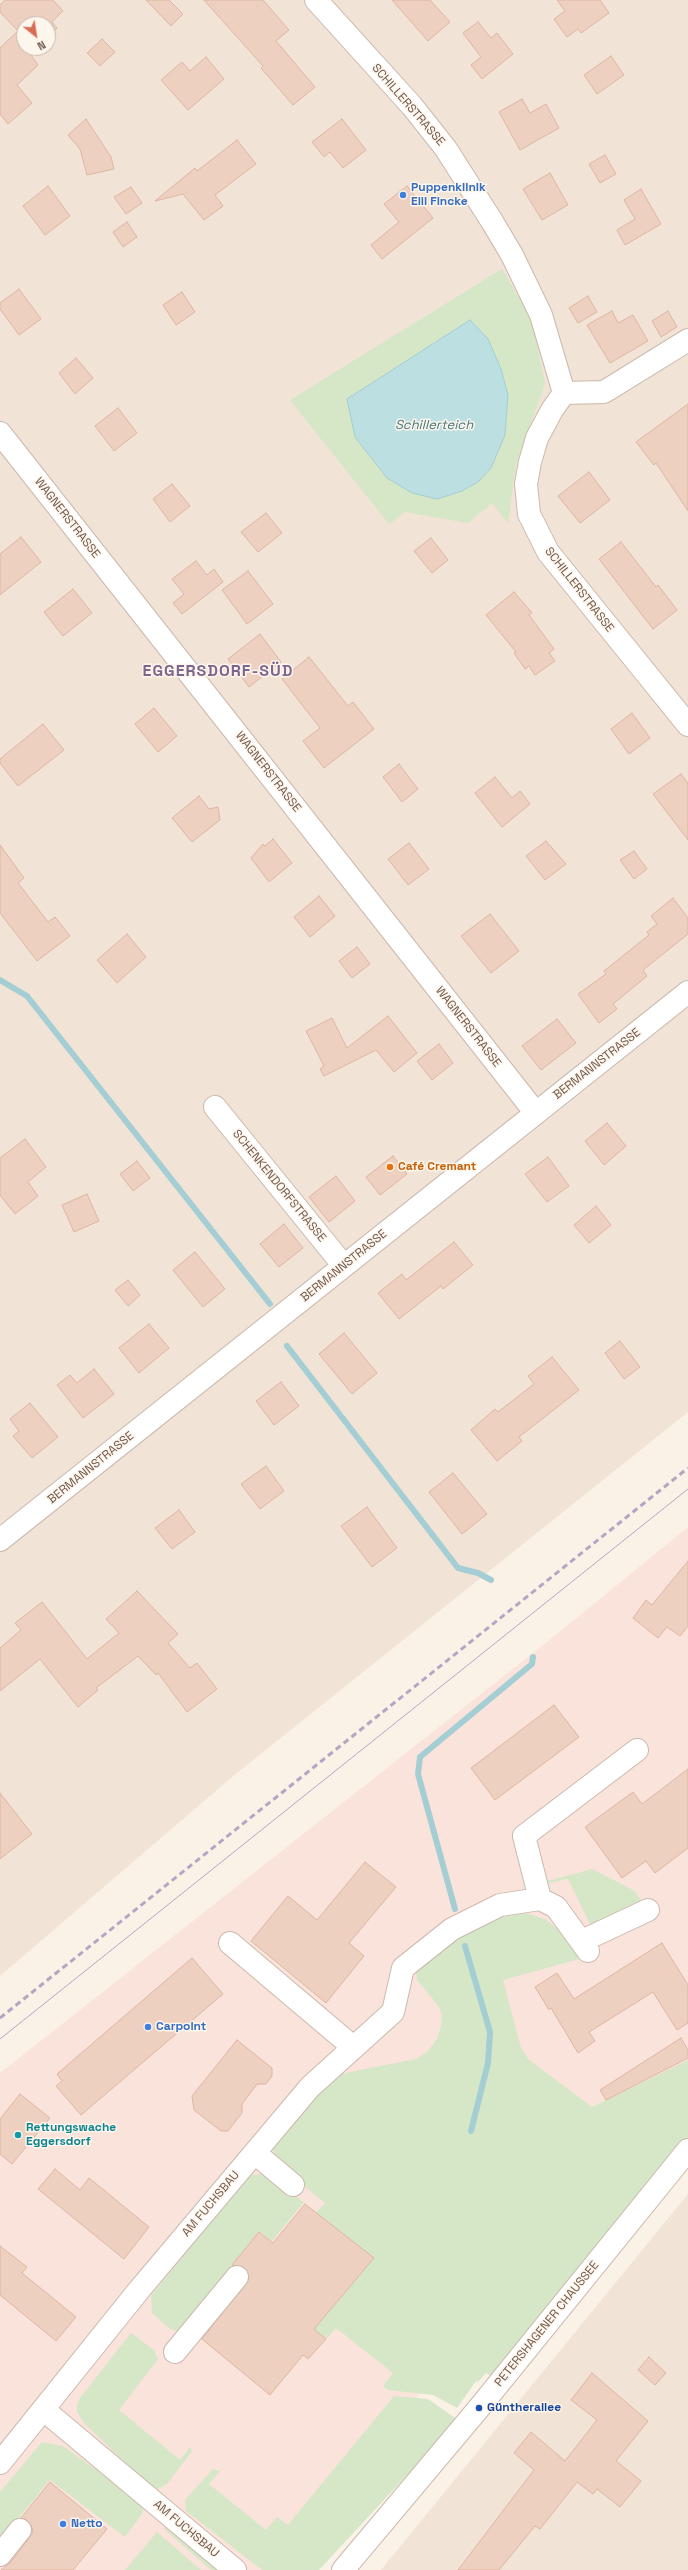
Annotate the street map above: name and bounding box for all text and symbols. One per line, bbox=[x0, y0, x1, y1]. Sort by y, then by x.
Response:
north arrow bbox=[16, 16, 56, 56]
text: N bbox=[35, 38, 48, 53]
street label: SCHILLERSTRASSE bbox=[368, 61, 448, 149]
place label: Puppenklinik Elli Fincke bbox=[411, 181, 486, 209]
marker: Puppenklinik Elli Fincke bbox=[398, 190, 408, 200]
water label: Schillerteich bbox=[395, 417, 473, 433]
street label: WAGNERSTRASSE bbox=[31, 475, 103, 561]
street label: SCHILLERSTRASSE bbox=[541, 545, 617, 635]
district label: EGGERSDORF-SÜD bbox=[143, 662, 293, 682]
street label: WAGNERSTRASSE bbox=[232, 729, 304, 815]
street label: WAGNERSTRASSE bbox=[432, 984, 504, 1070]
street label: BERMANNSTRASSE bbox=[551, 1025, 643, 1103]
street label: SCHENKENDORFSTRASSE bbox=[229, 1127, 329, 1245]
place label: Café Cremant bbox=[398, 1160, 476, 1174]
marker: Café Cremant bbox=[385, 1162, 395, 1172]
street label: BERMANNSTRASSE bbox=[298, 1227, 390, 1305]
street label: BERMANNSTRASSE bbox=[45, 1429, 137, 1507]
place label: Carpoint bbox=[156, 2020, 206, 2034]
marker: Carpoint bbox=[143, 2022, 153, 2032]
place label: Rettungswache Eggersdorf bbox=[26, 2121, 116, 2149]
marker: Rettungswache Eggersdorf bbox=[13, 2130, 23, 2140]
street label: AM FUCHSBAU bbox=[179, 2168, 243, 2240]
street label: PETERSHAGENER CHAUSSEE bbox=[492, 2258, 602, 2390]
place label: Güntherallee bbox=[487, 2401, 561, 2415]
marker: Güntherallee bbox=[474, 2403, 484, 2413]
street label: AM FUCHSBAU bbox=[150, 2497, 222, 2561]
place label: Netto bbox=[71, 2517, 103, 2531]
marker: Netto bbox=[58, 2519, 68, 2529]

